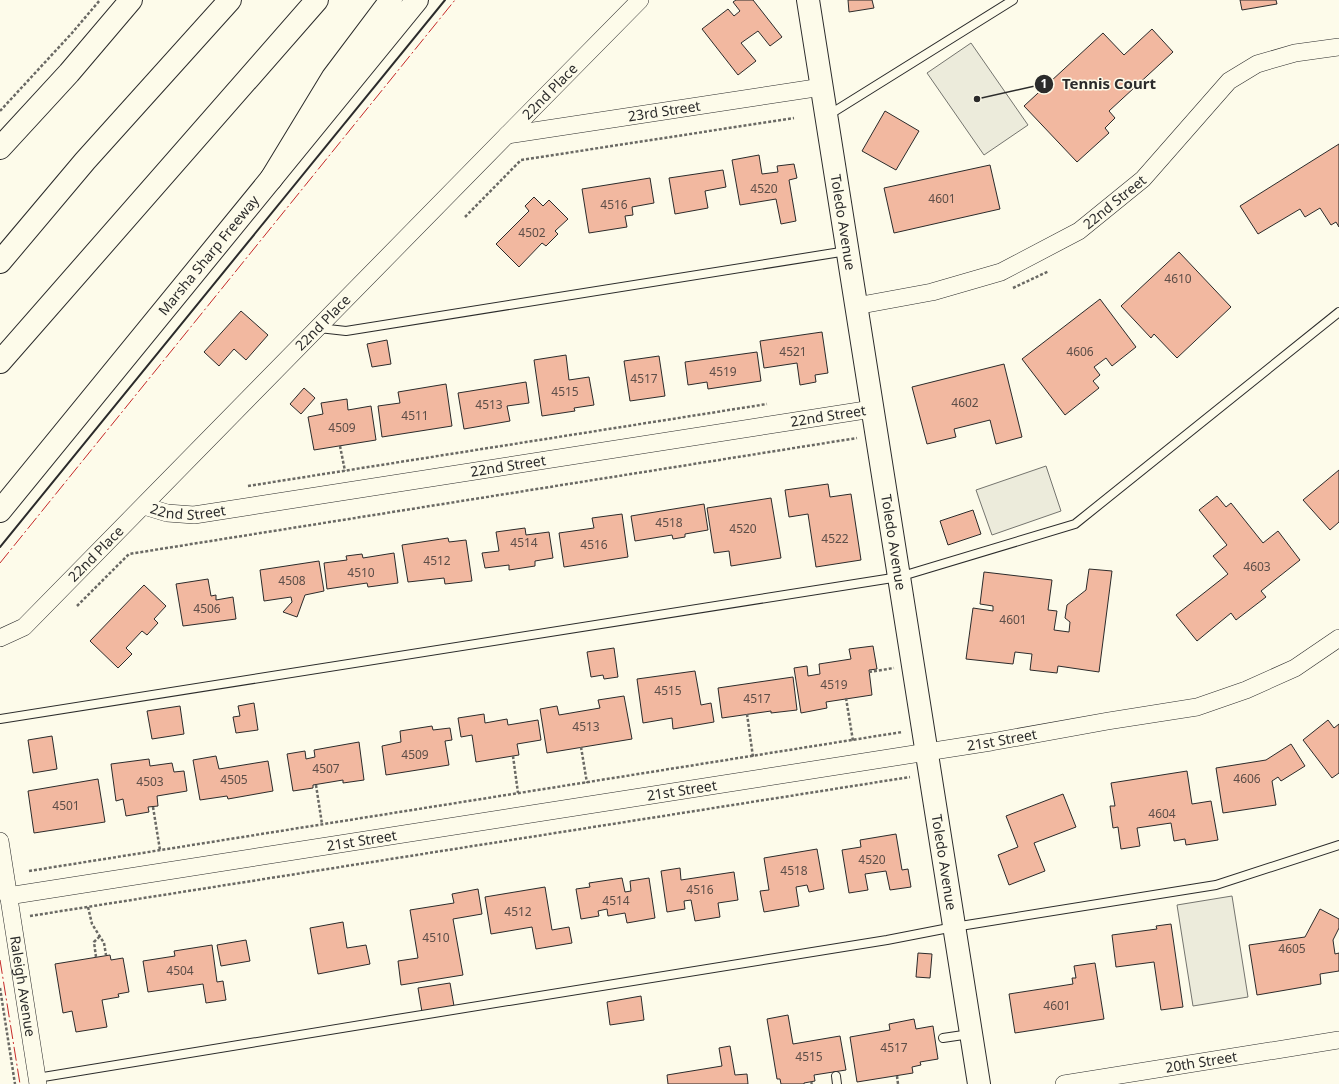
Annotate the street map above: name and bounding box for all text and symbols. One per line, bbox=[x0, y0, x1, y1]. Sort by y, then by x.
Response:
street label: 22nd Place bbox=[518, 59, 581, 123]
callout: Tennis Court bbox=[1034, 70, 1164, 97]
text: Tennis Court bbox=[1062, 73, 1156, 93]
text: 1 bbox=[1041, 75, 1047, 92]
street label: 23rd Street bbox=[627, 96, 702, 125]
street label: 22nd Street bbox=[1079, 170, 1150, 233]
street label: Toledo Avenue bbox=[827, 173, 860, 272]
house number: 4520 bbox=[750, 180, 778, 197]
street label: Marsha Sharp Freeway bbox=[154, 190, 264, 319]
house number: 4601 bbox=[928, 190, 956, 207]
house number: 4516 bbox=[600, 196, 628, 213]
house number: 4502 bbox=[518, 224, 546, 241]
house number: 4610 bbox=[1164, 270, 1192, 287]
street label: 22nd Place bbox=[291, 290, 354, 354]
house number: 4521 bbox=[779, 343, 807, 360]
house number: 4606 bbox=[1066, 343, 1094, 360]
house number: 4519 bbox=[709, 363, 737, 380]
house number: 4517 bbox=[630, 370, 658, 387]
house number: 4515 bbox=[551, 383, 579, 400]
house number: 4602 bbox=[951, 394, 979, 411]
house number: 4513 bbox=[475, 396, 503, 413]
street label: 22nd Street bbox=[789, 400, 867, 431]
house number: 4511 bbox=[401, 407, 429, 424]
house number: 4509 bbox=[328, 419, 356, 436]
street label: 22nd Street bbox=[469, 450, 547, 481]
street label: Toledo Avenue bbox=[877, 493, 911, 592]
street label: 22nd Street bbox=[148, 498, 227, 524]
house number: 4518 bbox=[655, 514, 683, 531]
house number: 4520 bbox=[729, 520, 757, 537]
street label: 22nd Place bbox=[64, 521, 127, 586]
house number: 4522 bbox=[821, 530, 849, 547]
house number: 4514 bbox=[510, 534, 538, 551]
house number: 4516 bbox=[580, 536, 608, 553]
house number: 4512 bbox=[423, 552, 451, 569]
house number: 4603 bbox=[1243, 558, 1271, 575]
house number: 4510 bbox=[347, 564, 375, 581]
house number: 4508 bbox=[278, 572, 306, 589]
house number: 4506 bbox=[193, 600, 221, 617]
house number: 4601 bbox=[999, 611, 1027, 628]
house number: 4519 bbox=[820, 676, 848, 693]
house number: 4515 bbox=[654, 682, 682, 699]
house number: 4517 bbox=[743, 690, 771, 707]
house number: 4513 bbox=[572, 718, 600, 735]
street label: 21st Street bbox=[965, 724, 1038, 755]
house number: 4509 bbox=[401, 746, 429, 763]
house number: 4507 bbox=[312, 760, 340, 777]
house number: 4606 bbox=[1233, 770, 1261, 787]
house number: 4505 bbox=[220, 771, 248, 788]
house number: 4503 bbox=[136, 773, 164, 790]
street label: 21st Street bbox=[645, 775, 718, 805]
house number: 4501 bbox=[52, 797, 80, 814]
house number: 4604 bbox=[1148, 805, 1176, 822]
street label: Toledo Avenue bbox=[928, 813, 961, 912]
street label: 21st Street bbox=[325, 825, 398, 855]
house number: 4520 bbox=[858, 851, 886, 868]
house number: 4518 bbox=[780, 862, 808, 879]
house number: 4516 bbox=[686, 881, 714, 898]
house number: 4514 bbox=[602, 892, 630, 909]
house number: 4512 bbox=[504, 903, 532, 920]
house number: 4510 bbox=[422, 929, 450, 946]
street label: Raleigh Avenue bbox=[6, 934, 40, 1038]
house number: 4605 bbox=[1278, 940, 1306, 957]
house number: 4504 bbox=[166, 962, 194, 979]
house number: 4601 bbox=[1043, 997, 1071, 1014]
house number: 4517 bbox=[880, 1039, 908, 1056]
street label: 20th Street bbox=[1164, 1046, 1238, 1077]
house number: 4515 bbox=[795, 1048, 823, 1065]

